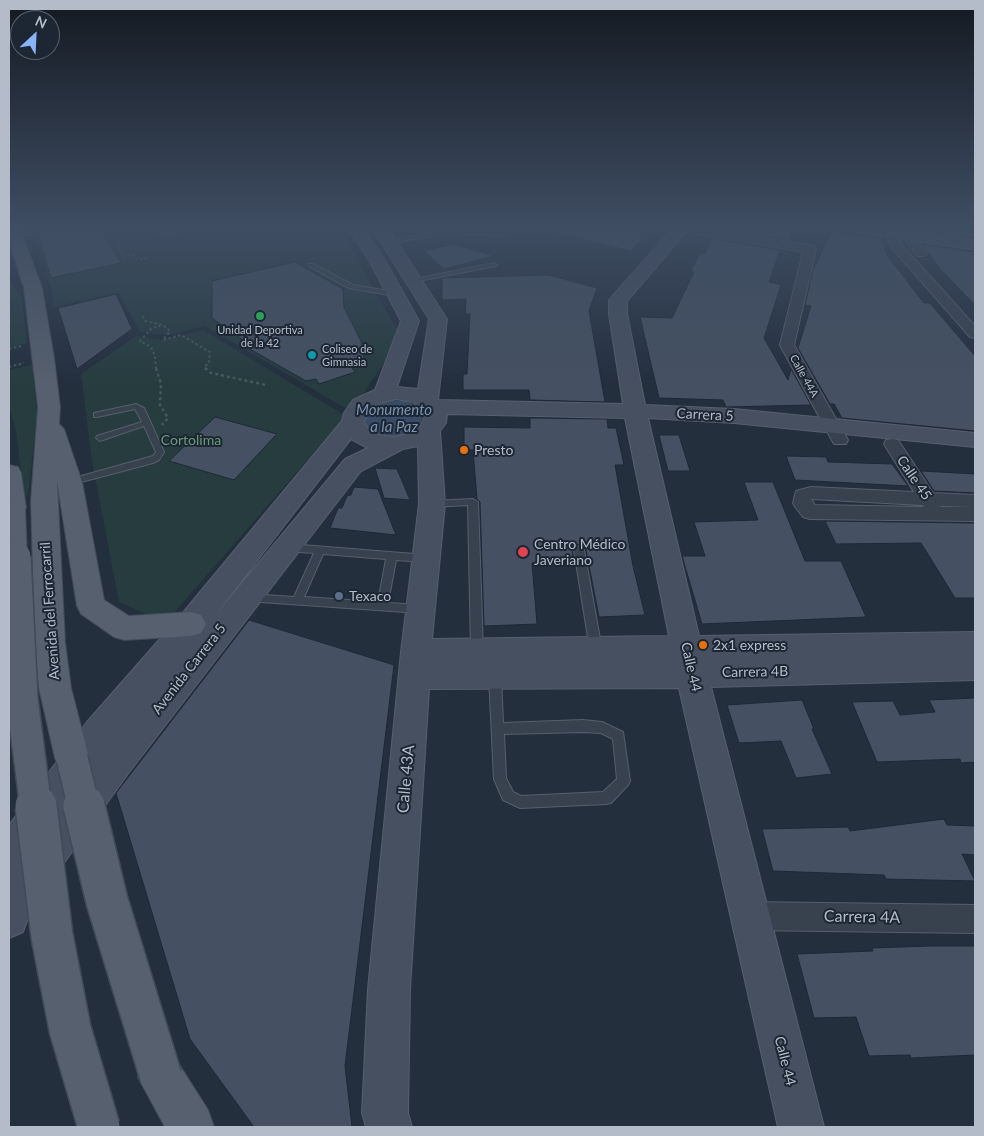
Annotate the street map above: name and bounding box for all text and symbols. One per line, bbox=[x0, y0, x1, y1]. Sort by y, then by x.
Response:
north arrow bbox=[10, 10, 60, 60]
text: N bbox=[33, 12, 50, 32]
marker: Unidad Deportiva de la 42 bbox=[254, 310, 266, 322]
place label: Unidad Deportiva de la 42 bbox=[217, 323, 303, 349]
place label: Coliseo de Gimnasia bbox=[322, 342, 372, 368]
marker: Coliseo de Gimnasia bbox=[306, 349, 318, 361]
street label: Calle 44A bbox=[787, 352, 821, 400]
water label: Monumento a la Paz bbox=[356, 401, 432, 436]
street label: Carrera 5 bbox=[676, 405, 734, 425]
park label: Cortolima bbox=[161, 432, 221, 448]
place label: Presto bbox=[474, 442, 513, 458]
marker: Presto bbox=[458, 444, 470, 456]
street label: Calle 45 bbox=[893, 453, 935, 503]
place label: Centro Médico Javeriano bbox=[534, 536, 626, 568]
street label: Avenida del Ferrocarril bbox=[37, 542, 63, 680]
marker: Centro Médico Javeriano bbox=[516, 545, 530, 559]
place label: Texaco bbox=[349, 588, 391, 604]
marker: Texaco bbox=[333, 590, 345, 602]
street label: Avenida Carrera 5 bbox=[148, 620, 230, 718]
place label: 2x1 express bbox=[713, 637, 786, 653]
marker: 2x1 express bbox=[697, 639, 709, 651]
street label: Calle 44 bbox=[677, 641, 705, 693]
street label: Carrera 4B bbox=[722, 663, 788, 681]
street label: Calle 43A bbox=[393, 744, 419, 814]
street label: Carrera 4A bbox=[824, 907, 900, 927]
street label: Calle 44 bbox=[771, 1035, 799, 1087]

